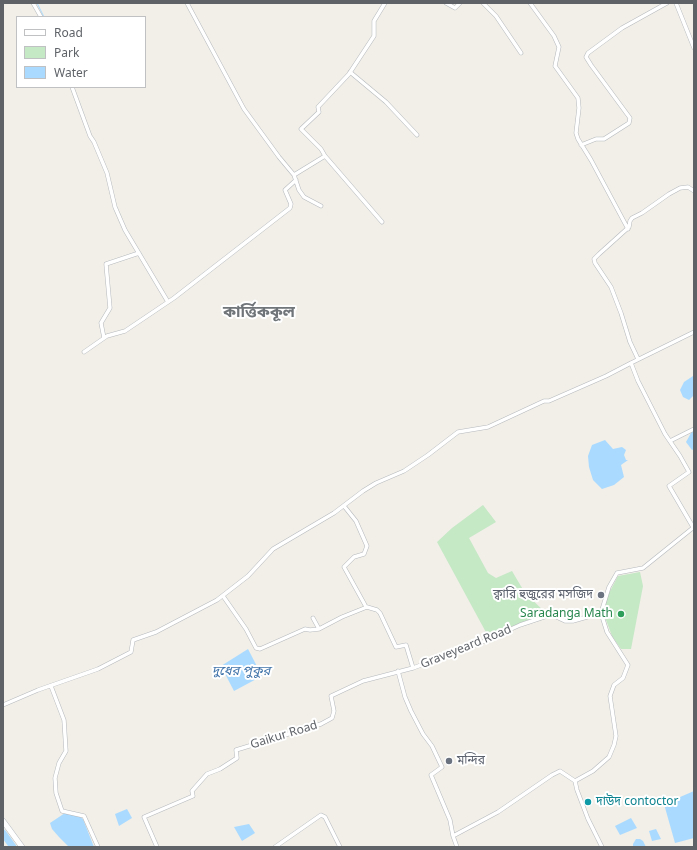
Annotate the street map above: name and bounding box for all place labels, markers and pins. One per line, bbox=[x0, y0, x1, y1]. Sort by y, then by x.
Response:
place label: ক্বারি হুজুরের মসজিদ bbox=[493, 588, 593, 602]
marker: ক্বারি হুজুরের মসজিদ bbox=[596, 590, 606, 600]
place label: Saradanga Math bbox=[520, 607, 613, 621]
marker: Saradanga Math bbox=[616, 609, 626, 619]
place label: মন্দির bbox=[457, 754, 485, 768]
marker: মন্দির bbox=[444, 756, 454, 766]
place label: দাউদ contoctor bbox=[596, 795, 678, 809]
marker: দাউদ contoctor bbox=[583, 797, 593, 807]

